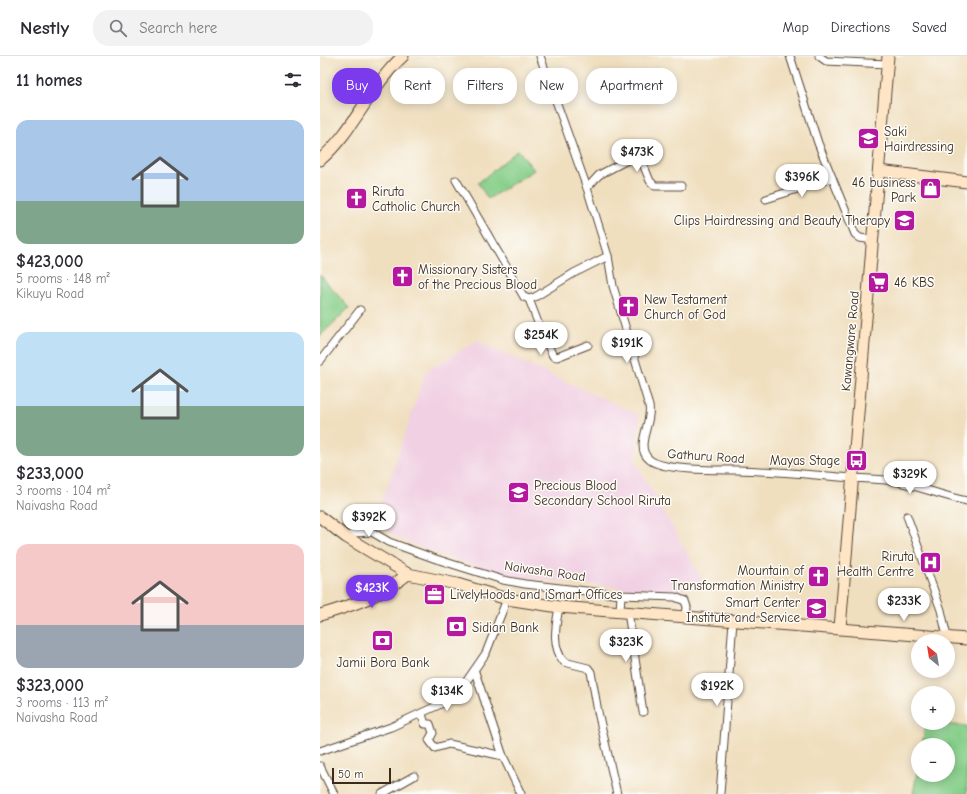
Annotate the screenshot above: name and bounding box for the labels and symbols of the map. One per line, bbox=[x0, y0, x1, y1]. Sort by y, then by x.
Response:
place label: Saki Hairdressing bbox=[884, 124, 954, 154]
school or university icon: Saki Hairdressing bbox=[855, 125, 881, 151]
pin: $473K bbox=[609, 139, 665, 173]
pin: $396K bbox=[774, 164, 830, 198]
place label: 46 business Park bbox=[852, 175, 917, 205]
shop icon: 46 business Park bbox=[918, 176, 944, 202]
place label: Riruta Catholic Church bbox=[372, 184, 460, 214]
church icon: Riruta Catholic Church bbox=[343, 185, 369, 211]
school or university icon: Clips Hairdressing and Beauty Therapy bbox=[892, 207, 918, 233]
place label: Clips Hairdressing and Beauty Therapy bbox=[674, 213, 890, 228]
place label: Missionary Sisters of the Precious Blood bbox=[418, 262, 537, 292]
church icon: Missionary Sisters of the Precious Blood bbox=[389, 263, 415, 289]
supermarket icon: 46 KBS bbox=[866, 269, 892, 295]
place label: 46 KBS bbox=[894, 275, 934, 290]
street label: Kawangware Road bbox=[838, 290, 862, 392]
place label: New Testament Church of God bbox=[644, 292, 728, 322]
church icon: New Testament Church of God bbox=[615, 293, 641, 319]
pin: $254K bbox=[513, 322, 569, 356]
pin: $191K bbox=[599, 330, 655, 364]
street label: Gathuru Road bbox=[667, 446, 745, 466]
bus stop icon: Mayas Stage bbox=[843, 447, 869, 473]
place label: Mayas Stage bbox=[770, 453, 840, 468]
pin: $329K bbox=[882, 461, 938, 495]
place label: Precious Blood Secondary School Riruta bbox=[534, 478, 671, 508]
school or university icon: Precious Blood Secondary School Riruta bbox=[506, 479, 532, 505]
pin: $392K bbox=[341, 504, 397, 538]
place label: Riruta Health Centre bbox=[837, 549, 914, 579]
hospital icon: Riruta Health Centre bbox=[917, 550, 943, 576]
street label: Naivasha Road bbox=[504, 558, 586, 584]
place label: Mountain of Transformation Ministry bbox=[671, 563, 805, 593]
church icon: Mountain of Transformation Ministry bbox=[806, 564, 832, 590]
pin: $423K bbox=[344, 575, 400, 609]
office icon: LivelyHoods and iSmart Offices bbox=[422, 581, 448, 607]
place label: LivelyHoods and iSmart Offices bbox=[450, 587, 622, 602]
pin: $233K bbox=[876, 588, 932, 622]
place label: Smart Center Institute and Service bbox=[686, 595, 801, 625]
school or university icon: Smart Center Institute and Service bbox=[803, 596, 829, 622]
bank icon: Sidian Bank bbox=[444, 614, 470, 640]
place label: Sidian Bank bbox=[472, 620, 539, 635]
bank icon: Jamii Bora Bank bbox=[370, 627, 396, 653]
pin: $323K bbox=[598, 629, 654, 663]
north arrow bbox=[911, 634, 955, 678]
place label: Jamii Bora Bank bbox=[337, 655, 430, 670]
pin: $192K bbox=[689, 673, 745, 707]
pin: $134K bbox=[419, 678, 475, 712]
scale bar bbox=[332, 766, 391, 785]

